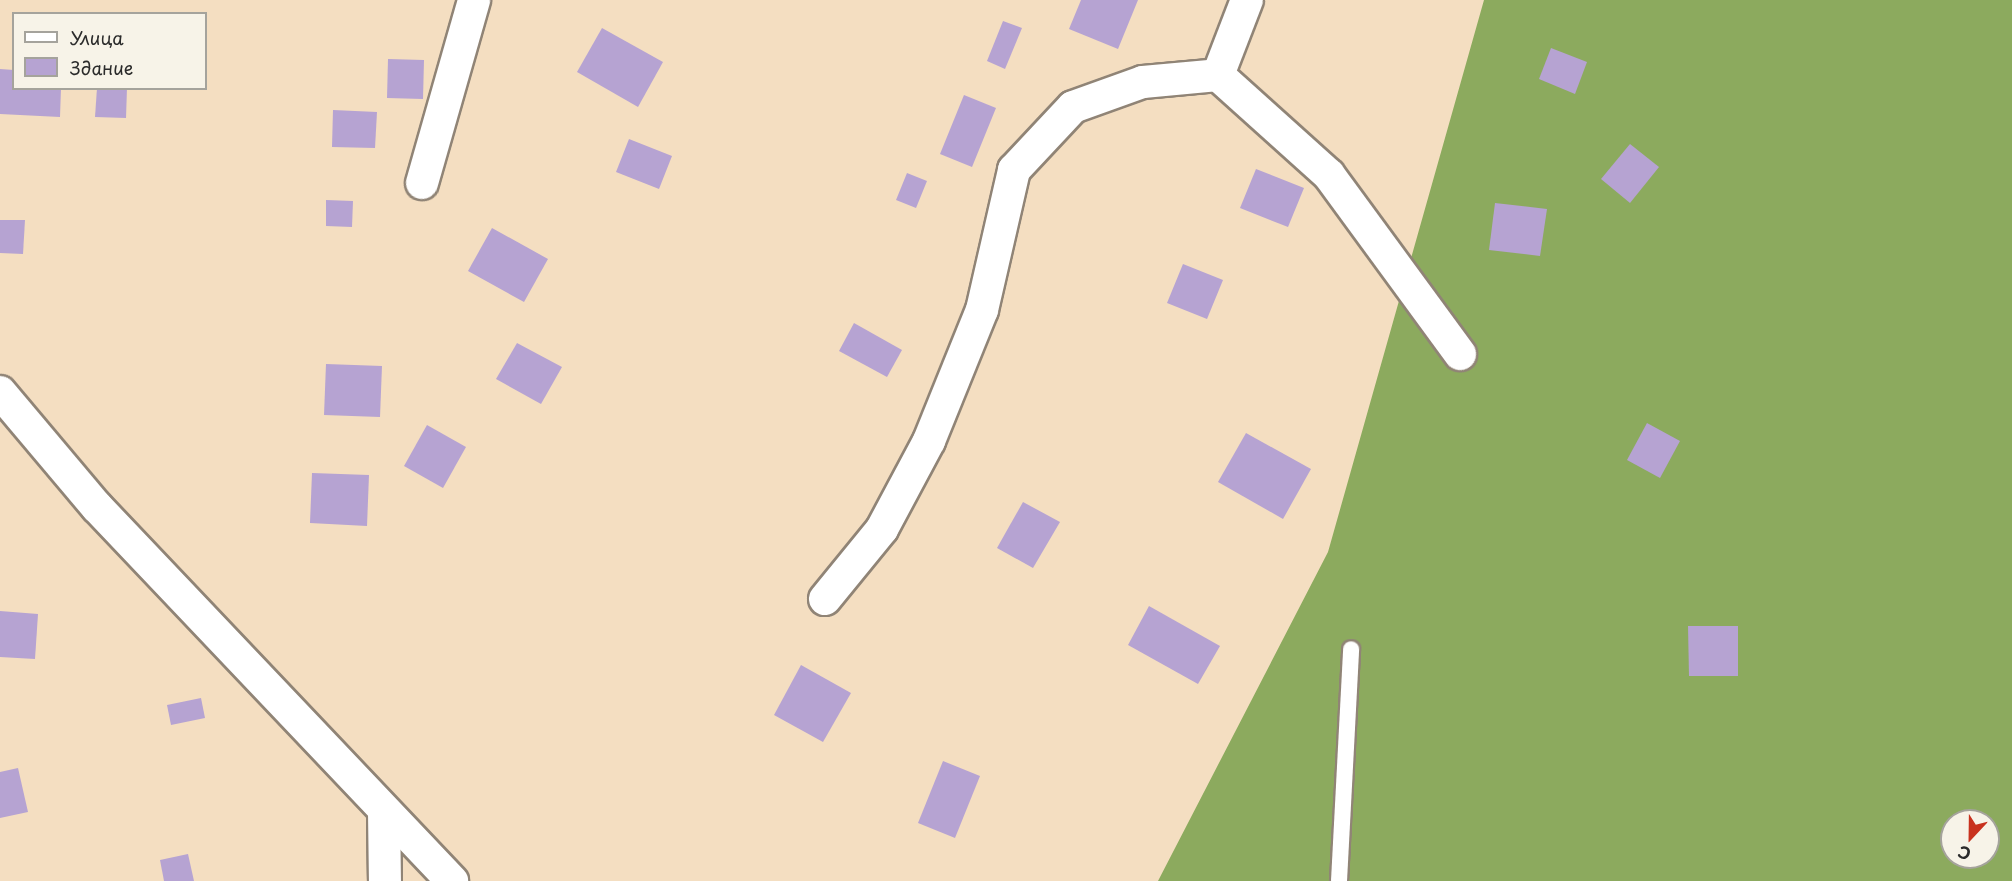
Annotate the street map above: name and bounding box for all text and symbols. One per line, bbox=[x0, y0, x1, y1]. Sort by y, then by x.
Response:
legend bbox=[12, 12, 207, 90]
text: Улица bbox=[70, 24, 124, 51]
text: Здание bbox=[70, 54, 133, 81]
north arrow bbox=[1940, 809, 2000, 869]
text: С bbox=[1954, 840, 1974, 867]

